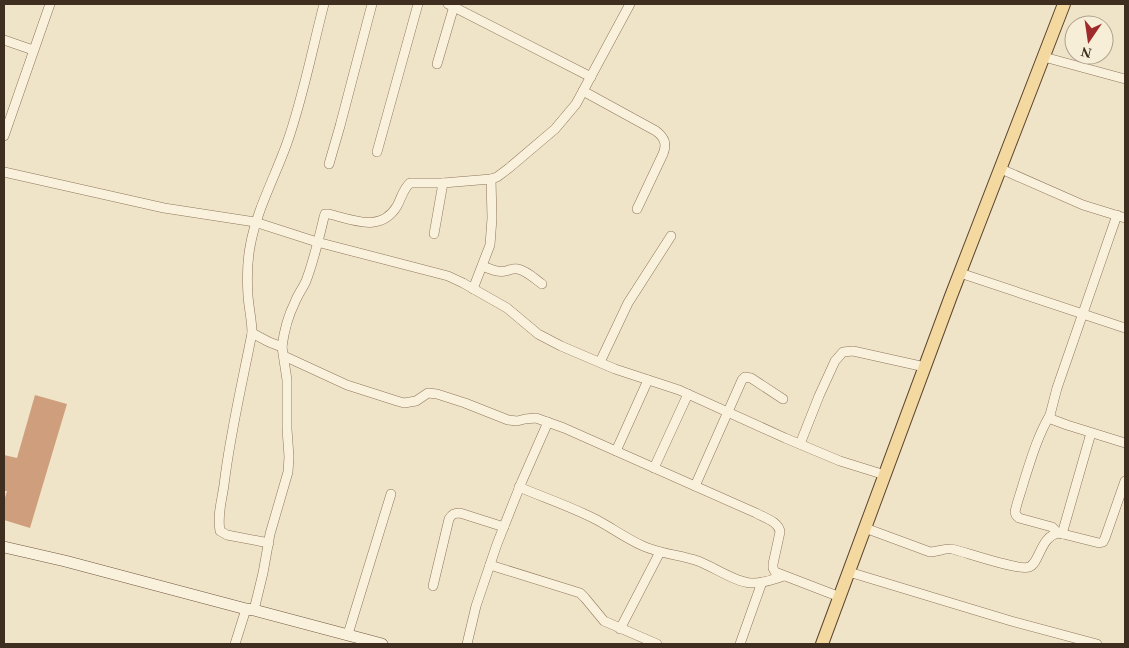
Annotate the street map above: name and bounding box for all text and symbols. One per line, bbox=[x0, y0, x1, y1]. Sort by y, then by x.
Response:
north arrow bbox=[1064, 15, 1114, 65]
text: N bbox=[1080, 44, 1093, 61]

